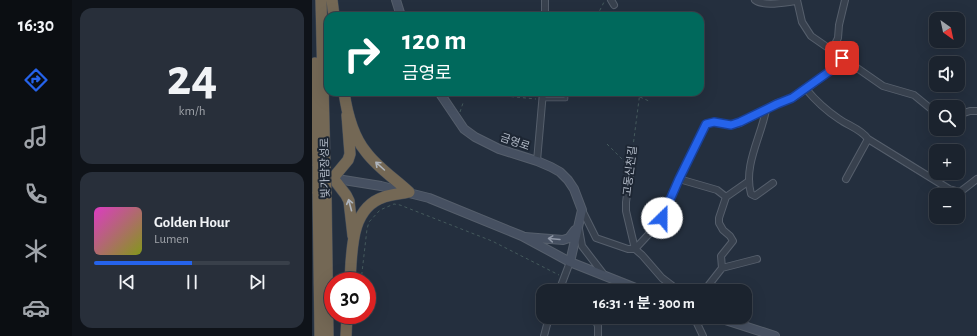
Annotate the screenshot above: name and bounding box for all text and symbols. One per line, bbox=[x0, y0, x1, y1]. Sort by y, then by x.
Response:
north arrow bbox=[929, 12, 965, 48]
map controls bbox=[929, 12, 965, 224]
text: 16:30 bbox=[18, 17, 54, 35]
text: 120 m bbox=[402, 27, 467, 55]
icon: right bbox=[336, 28, 388, 80]
pin bbox=[825, 41, 859, 75]
icon: arrive bbox=[831, 47, 853, 69]
text: 24 bbox=[167, 52, 217, 104]
button: sound bbox=[929, 56, 965, 92]
text: 금영로 bbox=[402, 65, 452, 83]
icon: directions bbox=[22, 66, 50, 94]
button: search bbox=[929, 100, 965, 136]
text: km/h bbox=[179, 105, 205, 118]
icon: music bbox=[22, 123, 50, 151]
street label: 금영로 bbox=[499, 132, 531, 152]
street label: 빛가람장성로 bbox=[319, 138, 331, 198]
button: + bbox=[929, 144, 965, 180]
street label: 고동신천길 bbox=[620, 145, 639, 197]
one-way arrow bbox=[375, 161, 385, 171]
icon: phone bbox=[22, 180, 50, 208]
button: − bbox=[929, 188, 965, 224]
position arrow bbox=[641, 197, 683, 239]
one-way arrow bbox=[345, 198, 353, 211]
text: Golden Hour bbox=[154, 215, 230, 230]
text: Lumen bbox=[154, 233, 189, 246]
one-way arrow bbox=[548, 235, 561, 243]
icon: climate bbox=[22, 237, 50, 265]
icon: previous bbox=[116, 271, 138, 293]
icon: pause bbox=[181, 271, 203, 293]
icon: next bbox=[246, 271, 268, 293]
speed limit sign: 30 bbox=[324, 272, 376, 324]
icon: car bbox=[22, 294, 50, 322]
text: 16:31 · 1 분 · 300 m bbox=[593, 296, 695, 311]

